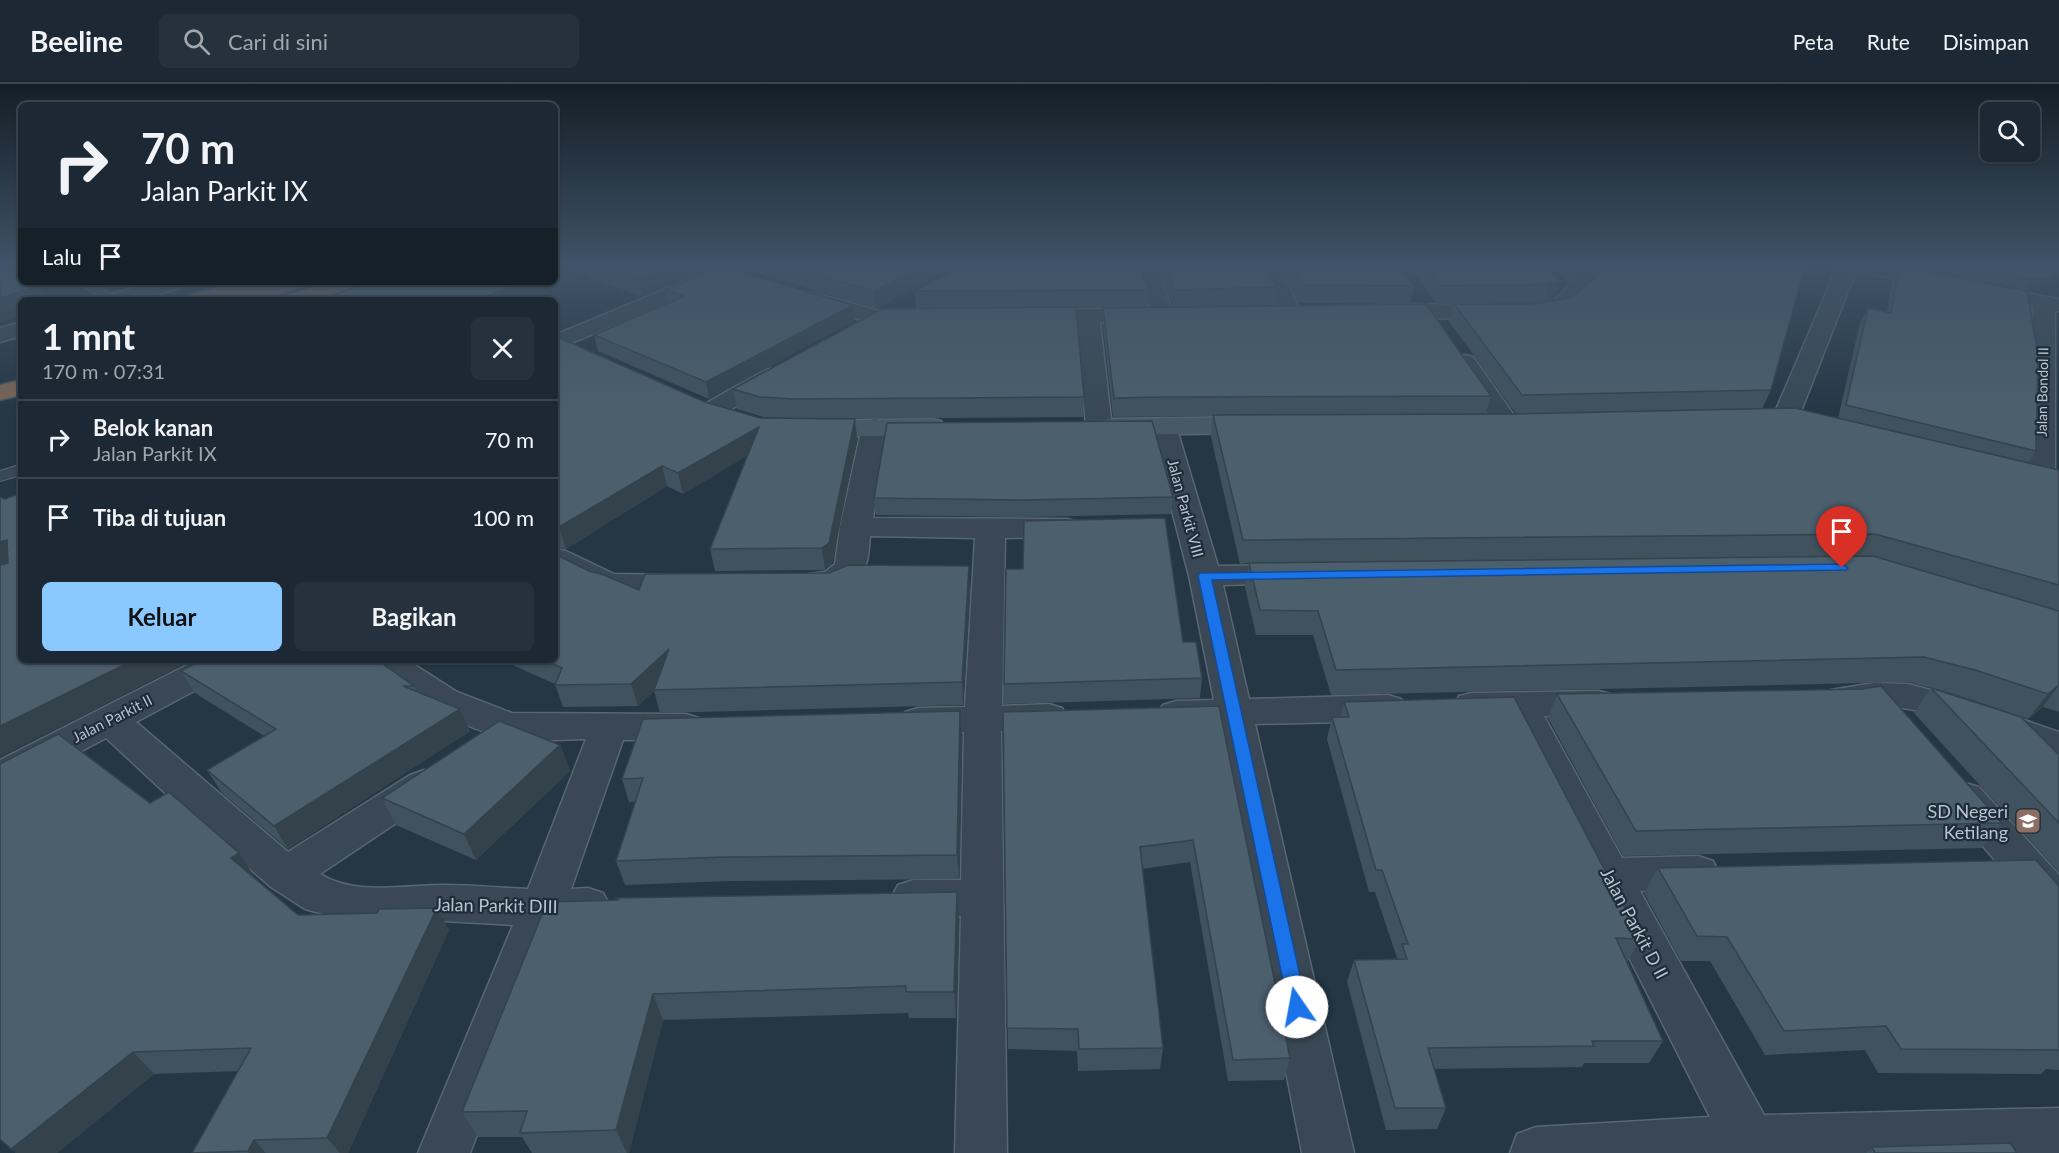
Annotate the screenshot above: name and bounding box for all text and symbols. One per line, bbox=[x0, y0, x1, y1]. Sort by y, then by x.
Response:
search box bbox=[159, 14, 579, 68]
text: Beeline bbox=[30, 24, 123, 58]
icon: search bbox=[180, 25, 213, 58]
text: Cari di sini bbox=[228, 28, 328, 55]
text: Peta bbox=[1793, 29, 1834, 54]
text: Rute bbox=[1867, 29, 1910, 54]
text: Disimpan bbox=[1943, 29, 2029, 54]
map controls bbox=[1980, 102, 2040, 162]
button: search bbox=[1980, 102, 2040, 162]
text: 70 m bbox=[141, 123, 235, 173]
icon: right bbox=[42, 126, 120, 204]
text: Jalan Parkit IX bbox=[141, 174, 308, 207]
icon: arrive bbox=[94, 240, 127, 273]
text: Lalu bbox=[42, 243, 82, 270]
text: 1 mnt bbox=[42, 314, 135, 358]
button: close bbox=[471, 317, 534, 380]
street label: Jalan Bondol II bbox=[2033, 347, 2051, 437]
text: 170 m · 07:31 bbox=[42, 359, 165, 383]
text: Belok kanan bbox=[93, 414, 213, 441]
icon: right bbox=[42, 423, 75, 456]
text: 70 m bbox=[485, 426, 534, 453]
text: Jalan Parkit IX bbox=[93, 441, 217, 465]
street label: Jalan Parkit VIII bbox=[1164, 457, 1208, 559]
icon: arrive bbox=[42, 501, 75, 534]
text: Tiba di tujuan bbox=[93, 504, 226, 531]
text: 100 m bbox=[472, 504, 534, 531]
pin bbox=[1816, 506, 1867, 568]
icon: arrive bbox=[1825, 515, 1858, 548]
button: Keluar bbox=[42, 582, 282, 651]
button: Bagikan bbox=[294, 582, 534, 651]
street label: Jalan Parkit II bbox=[69, 690, 155, 746]
place label: SD Negeri Ketilang bbox=[1927, 800, 2008, 843]
school or university icon: SD Negeri Ketilang bbox=[2013, 806, 2043, 836]
street label: Jalan Parkit D II bbox=[1596, 864, 1674, 982]
street label: Jalan Parkit DIII bbox=[434, 893, 558, 917]
position arrow bbox=[1265, 975, 1329, 1039]

